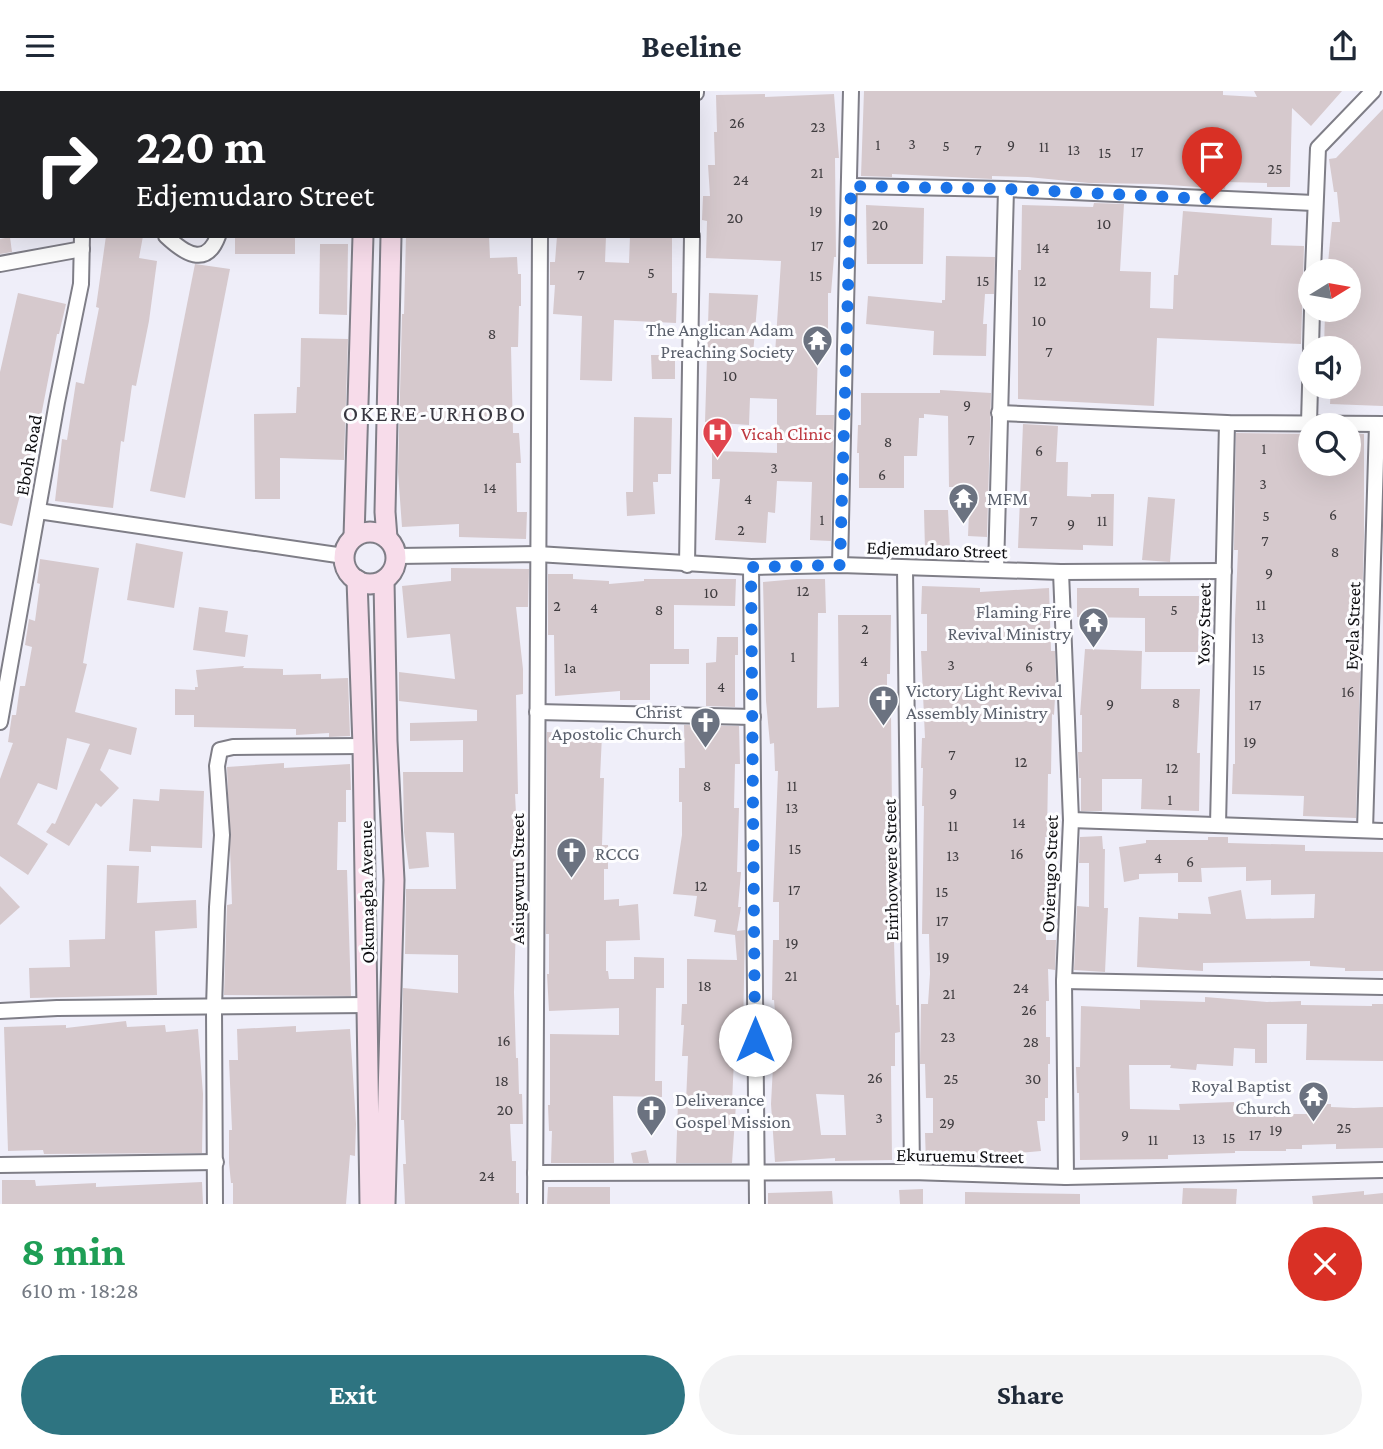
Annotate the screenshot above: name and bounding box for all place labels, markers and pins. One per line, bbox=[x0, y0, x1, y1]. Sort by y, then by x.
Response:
pin bbox=[1182, 127, 1242, 199]
place label: The Anglican Adam Preaching Society bbox=[646, 319, 794, 362]
temple icon: The Anglican Adam Preaching Society bbox=[800, 323, 834, 367]
hospital icon: Vicah Clinic bbox=[701, 416, 735, 460]
place label: Vicah Clinic bbox=[741, 423, 831, 444]
temple icon: MFM bbox=[947, 481, 981, 525]
place label: MFM bbox=[987, 488, 1028, 509]
place label: Flaming Fire Revival Ministry bbox=[947, 601, 1071, 644]
temple icon: Flaming Fire Revival Ministry bbox=[1077, 605, 1111, 649]
place label: Victory Light Revival Assembly Ministry bbox=[906, 680, 1063, 723]
church icon: Victory Light Revival Assembly Ministry bbox=[866, 684, 900, 728]
place label: Christ Apostolic Church bbox=[552, 701, 683, 744]
church icon: Christ Apostolic Church bbox=[688, 705, 722, 749]
church icon: RCCG bbox=[555, 836, 589, 880]
place label: RCCG bbox=[595, 843, 640, 864]
place label: Royal Baptist Church bbox=[1191, 1075, 1292, 1118]
temple icon: Royal Baptist Church bbox=[1297, 1079, 1331, 1123]
place label: Deliverance Gospel Mission bbox=[675, 1089, 791, 1132]
church icon: Deliverance Gospel Mission bbox=[635, 1093, 669, 1137]

